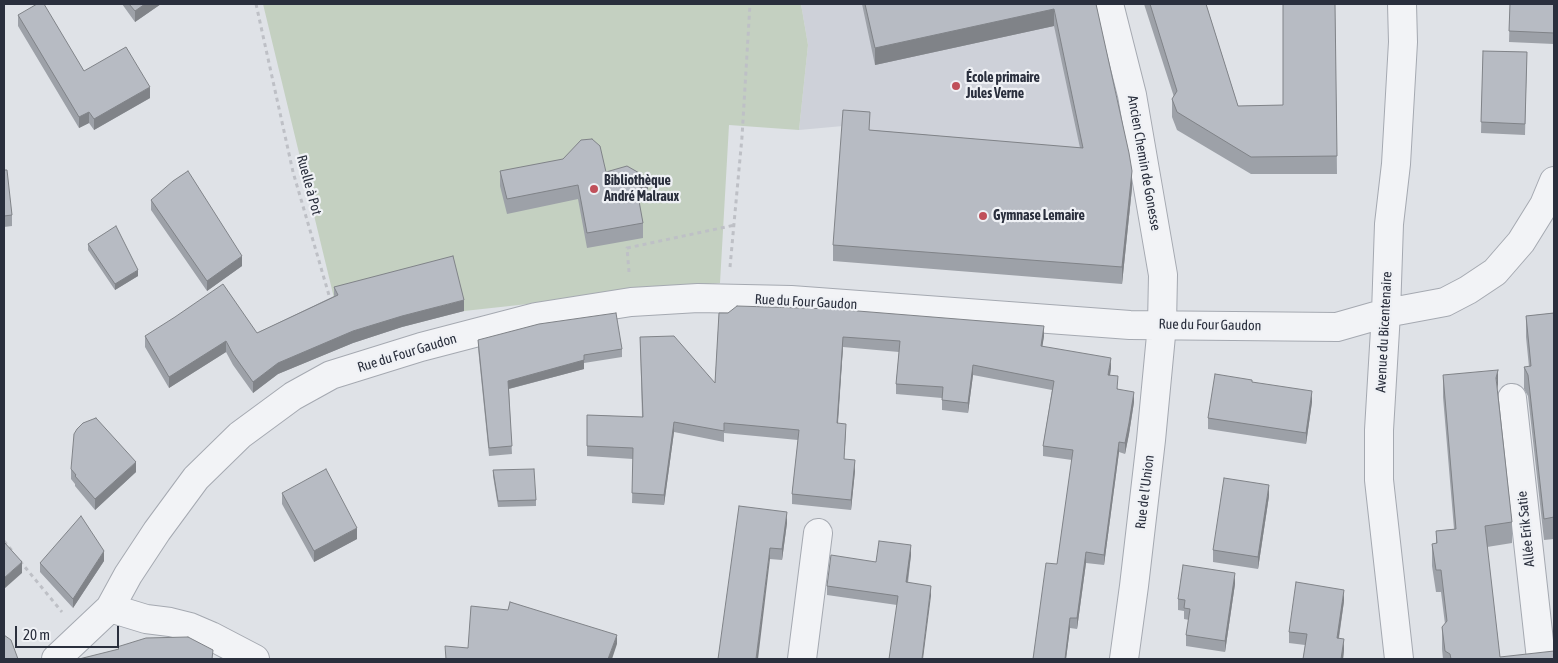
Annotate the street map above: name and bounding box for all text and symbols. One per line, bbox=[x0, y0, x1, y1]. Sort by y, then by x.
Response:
place label: École primaire Jules Verne bbox=[966, 70, 1040, 102]
marker: École primaire Jules Verne bbox=[950, 80, 962, 92]
street label: Ancien Chemin de Gonesse bbox=[1124, 94, 1164, 232]
street label: Ruelle à Pot bbox=[293, 153, 325, 217]
place label: Bibliothèque André Malraux bbox=[604, 173, 679, 206]
marker: Bibliothèque André Malraux bbox=[588, 183, 600, 195]
place label: Gymnase Lemaire bbox=[993, 208, 1085, 224]
marker: Gymnase Lemaire bbox=[977, 210, 989, 222]
street label: Avenue du Bicentenaire bbox=[1372, 271, 1396, 393]
street label: Rue du Four Gaudon bbox=[754, 291, 858, 313]
street label: Rue du Four Gaudon bbox=[1158, 316, 1262, 334]
street label: Rue du Four Gaudon bbox=[355, 330, 459, 376]
street label: Rue de l'Union bbox=[1132, 454, 1158, 530]
street label: Allée Erik Satie bbox=[1514, 490, 1538, 568]
scale bar bbox=[18, 616, 121, 648]
text: 20 m bbox=[23, 626, 50, 643]

